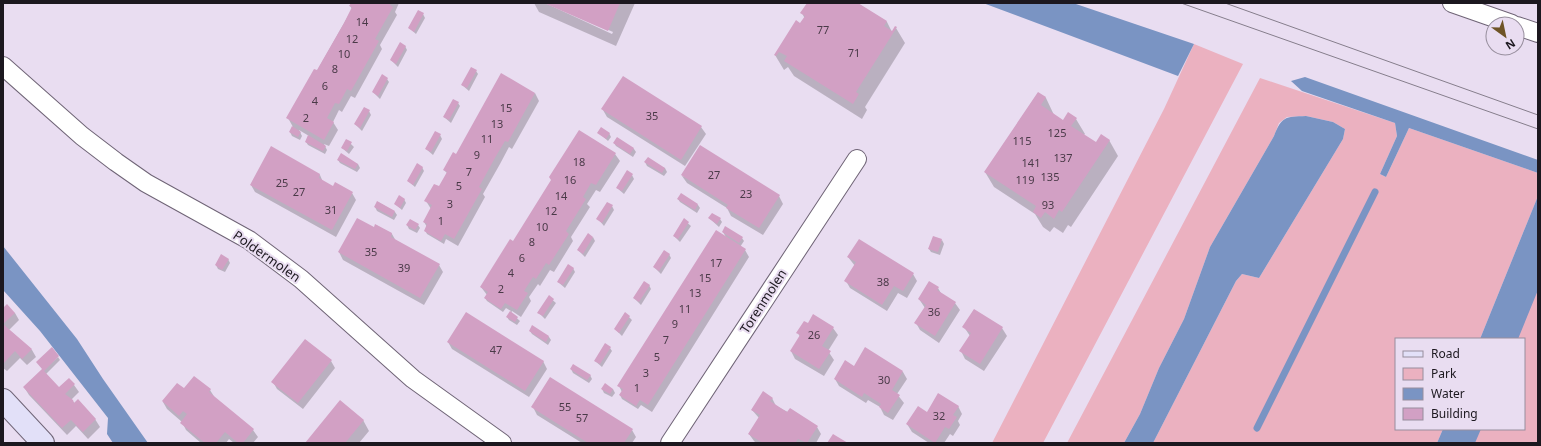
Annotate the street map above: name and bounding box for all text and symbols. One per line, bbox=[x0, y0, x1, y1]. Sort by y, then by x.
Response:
house number: 14 bbox=[356, 14, 369, 29]
north arrow bbox=[1485, 16, 1525, 56]
house number: 77 bbox=[817, 22, 829, 37]
house number: 12 bbox=[346, 31, 358, 46]
text: N bbox=[1503, 36, 1519, 54]
house number: 71 bbox=[848, 45, 860, 60]
house number: 10 bbox=[338, 46, 350, 61]
house number: 8 bbox=[332, 61, 338, 76]
house number: 6 bbox=[322, 78, 328, 93]
house number: 4 bbox=[312, 93, 319, 108]
house number: 15 bbox=[500, 100, 512, 115]
house number: 35 bbox=[646, 108, 658, 123]
house number: 2 bbox=[303, 110, 309, 125]
house number: 13 bbox=[491, 116, 503, 131]
house number: 125 bbox=[1048, 125, 1066, 140]
house number: 11 bbox=[481, 131, 493, 146]
house number: 115 bbox=[1013, 133, 1031, 148]
house number: 9 bbox=[474, 147, 480, 162]
house number: 137 bbox=[1054, 150, 1072, 165]
house number: 18 bbox=[573, 154, 585, 169]
house number: 141 bbox=[1022, 155, 1040, 170]
house number: 7 bbox=[466, 164, 472, 179]
house number: 27 bbox=[708, 167, 720, 182]
house number: 135 bbox=[1041, 169, 1059, 184]
house number: 16 bbox=[564, 172, 576, 187]
house number: 119 bbox=[1016, 172, 1034, 187]
house number: 25 bbox=[276, 175, 288, 190]
house number: 5 bbox=[456, 178, 462, 193]
house number: 27 bbox=[293, 184, 305, 199]
house number: 23 bbox=[740, 186, 752, 201]
house number: 14 bbox=[555, 188, 568, 203]
house number: 3 bbox=[447, 196, 453, 211]
house number: 93 bbox=[1042, 197, 1054, 212]
house number: 31 bbox=[325, 202, 337, 217]
house number: 12 bbox=[545, 203, 557, 218]
house number: 1 bbox=[438, 213, 444, 228]
house number: 10 bbox=[536, 219, 548, 234]
street label: Poldermolen bbox=[230, 226, 304, 286]
house number: 8 bbox=[529, 234, 535, 249]
house number: 35 bbox=[365, 244, 377, 259]
house number: 6 bbox=[519, 250, 525, 265]
house number: 17 bbox=[710, 255, 722, 270]
house number: 39 bbox=[398, 260, 410, 275]
house number: 4 bbox=[508, 265, 515, 280]
street label: Torenmolen bbox=[735, 265, 791, 337]
house number: 15 bbox=[699, 270, 711, 285]
house number: 38 bbox=[877, 274, 889, 289]
house number: 2 bbox=[498, 281, 504, 296]
house number: 13 bbox=[689, 285, 701, 300]
house number: 11 bbox=[679, 301, 691, 316]
house number: 36 bbox=[928, 304, 940, 319]
house number: 9 bbox=[672, 316, 678, 331]
house number: 26 bbox=[808, 327, 820, 342]
house number: 7 bbox=[663, 332, 669, 347]
legend bbox=[1395, 338, 1525, 430]
house number: 47 bbox=[490, 342, 502, 357]
text: Road bbox=[1431, 345, 1460, 362]
house number: 5 bbox=[654, 349, 660, 364]
house number: 3 bbox=[643, 365, 649, 380]
text: Park bbox=[1431, 365, 1457, 382]
house number: 30 bbox=[878, 372, 890, 387]
house number: 1 bbox=[634, 380, 640, 395]
text: Water bbox=[1431, 385, 1465, 402]
house number: 55 bbox=[559, 399, 571, 414]
text: Building bbox=[1431, 405, 1478, 422]
house number: 32 bbox=[933, 408, 945, 423]
house number: 57 bbox=[576, 410, 588, 425]

